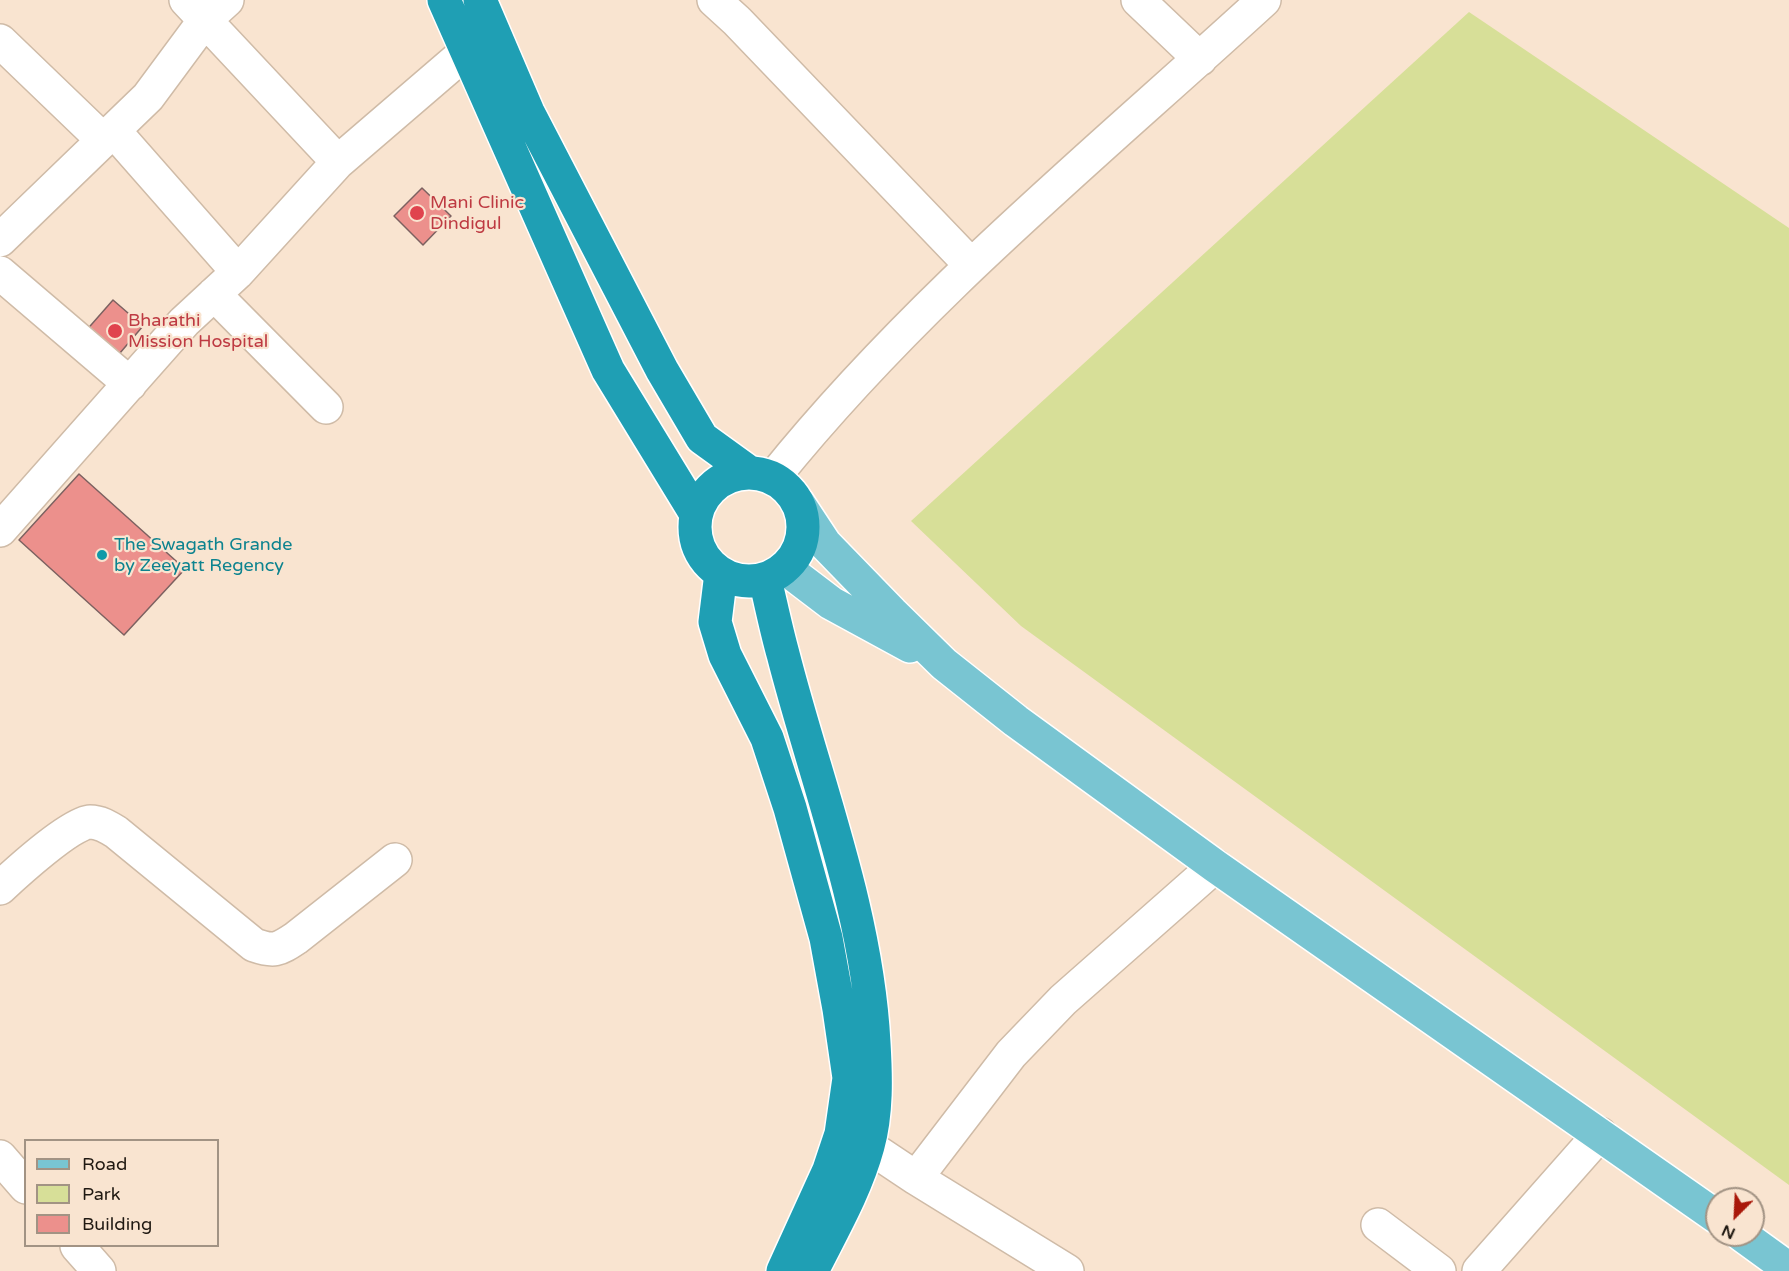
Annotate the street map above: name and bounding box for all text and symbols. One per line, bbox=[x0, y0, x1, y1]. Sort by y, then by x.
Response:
place label: Mani Clinic Dindigul bbox=[430, 192, 524, 234]
marker: Mani Clinic Dindigul bbox=[408, 204, 426, 222]
place label: Bharathi Mission Hospital bbox=[128, 310, 268, 352]
marker: Bharathi Mission Hospital bbox=[106, 322, 124, 340]
place label: The Swagath Grande by Zeeyatt Regency bbox=[114, 534, 292, 576]
marker: The Swagath Grande by Zeeyatt Regency bbox=[95, 548, 109, 562]
legend bbox=[24, 1139, 219, 1247]
text: Road bbox=[82, 1153, 127, 1175]
text: Park bbox=[82, 1183, 120, 1205]
north arrow bbox=[1705, 1187, 1765, 1247]
text: Building bbox=[82, 1213, 152, 1235]
text: N bbox=[1719, 1220, 1738, 1243]

